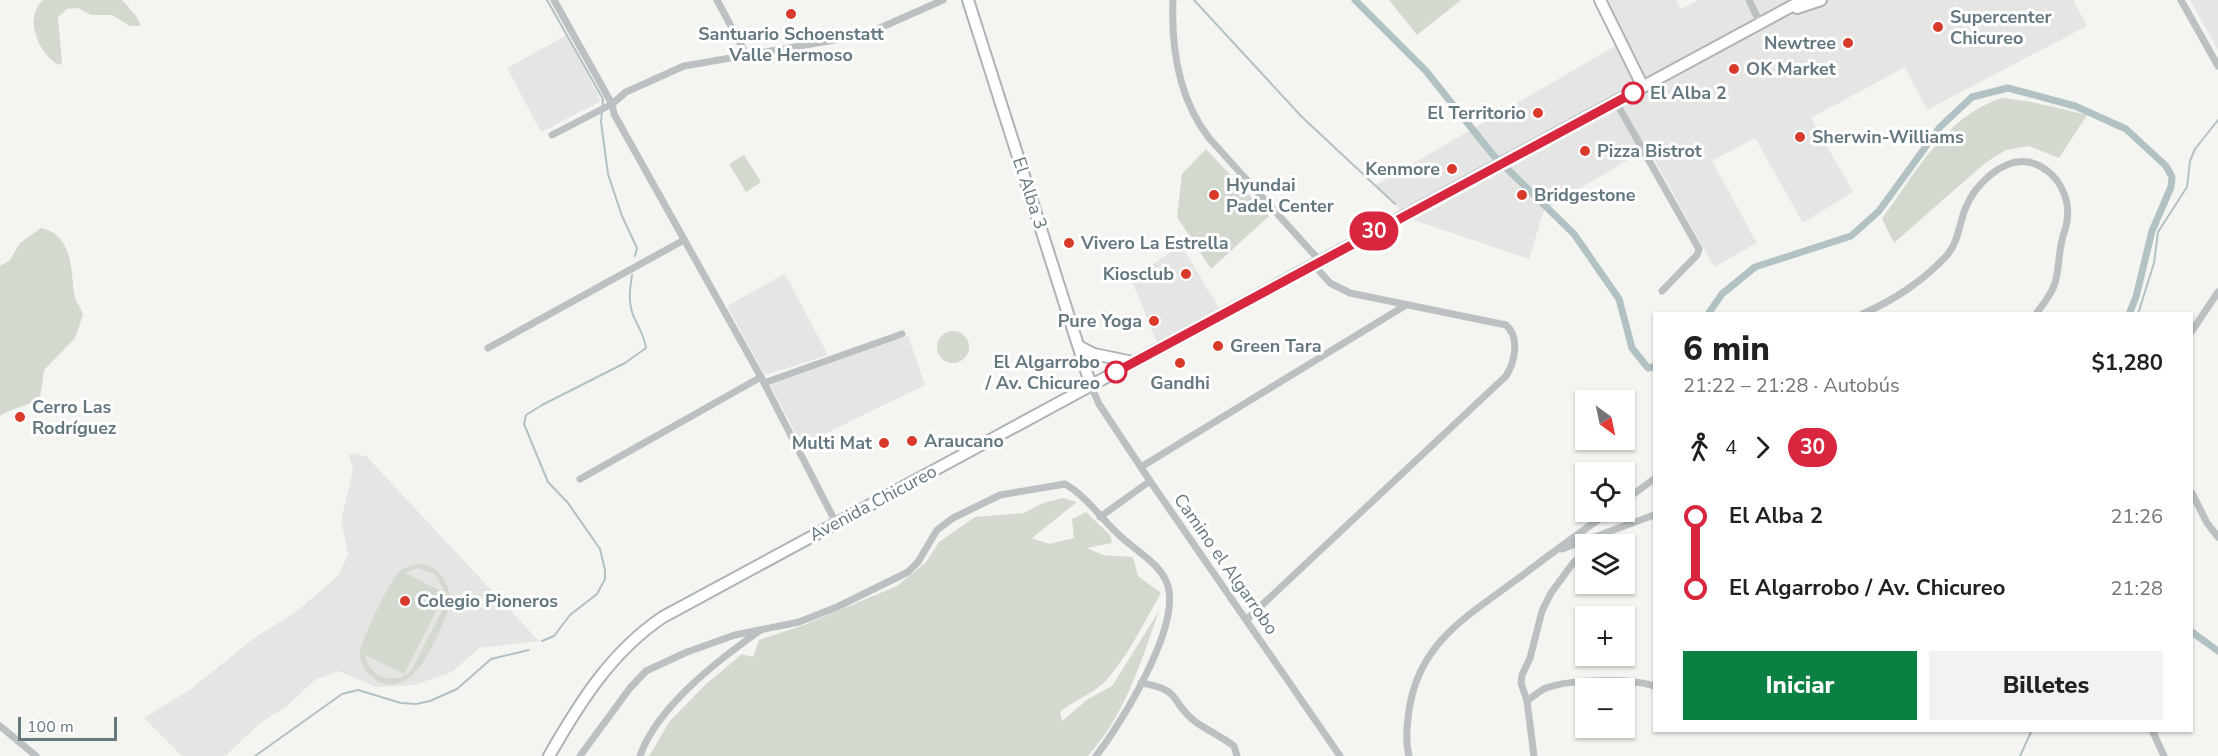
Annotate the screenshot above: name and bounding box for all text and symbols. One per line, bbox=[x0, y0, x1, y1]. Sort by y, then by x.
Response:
place label: Supercenter Chicureo bbox=[1950, 5, 2051, 50]
marker: Santuario Schoenstatt Valle Hermoso bbox=[784, 7, 798, 21]
marker: Supercenter Chicureo bbox=[1931, 20, 1945, 34]
place label: Santuario Schoenstatt Valle Hermoso bbox=[698, 22, 884, 67]
place label: Newtree bbox=[1764, 31, 1836, 55]
marker: Newtree bbox=[1841, 36, 1855, 50]
place label: OK Market bbox=[1746, 57, 1836, 81]
marker: OK Market bbox=[1727, 62, 1741, 76]
place label: El Alba 2 bbox=[1650, 81, 1727, 105]
marker: El Alba 2 bbox=[1622, 82, 1644, 104]
place label: El Territorio bbox=[1427, 101, 1526, 125]
marker: El Territorio bbox=[1531, 106, 1545, 120]
place label: Sherwin-Williams bbox=[1812, 125, 1964, 149]
marker: Sherwin-Williams bbox=[1793, 130, 1807, 144]
place label: Pizza Bistrot bbox=[1597, 139, 1702, 163]
marker: Pizza Bistrot bbox=[1578, 144, 1592, 158]
street label: El Alba 3 bbox=[1007, 154, 1053, 232]
place label: Kenmore bbox=[1365, 157, 1440, 181]
marker: Kenmore bbox=[1445, 162, 1459, 176]
place label: Hyundai Padel Center bbox=[1226, 173, 1334, 218]
place label: Bridgestone bbox=[1534, 183, 1636, 207]
marker: Hyundai Padel Center bbox=[1207, 188, 1221, 202]
marker: Bridgestone bbox=[1515, 188, 1529, 202]
line badge: 30 bbox=[1347, 212, 1401, 250]
text: 30 bbox=[1361, 217, 1387, 245]
place label: Vivero La Estrella bbox=[1080, 231, 1229, 255]
marker: Vivero La Estrella bbox=[1062, 236, 1076, 250]
place label: Kiosclub bbox=[1103, 262, 1174, 286]
marker: Kiosclub bbox=[1179, 267, 1193, 281]
place label: Pure Yoga bbox=[1058, 309, 1142, 333]
marker: Pure Yoga bbox=[1147, 314, 1161, 328]
text: 6 min bbox=[1683, 327, 1770, 372]
place label: Green Tara bbox=[1230, 334, 1322, 358]
marker: Green Tara bbox=[1211, 339, 1225, 353]
text: $1,280 bbox=[2092, 348, 2163, 378]
place label: El Algarrobo / Av. Chicureo bbox=[984, 350, 1100, 395]
marker: Gandhi bbox=[1173, 356, 1187, 370]
marker: El Algarrobo / Av. Chicureo bbox=[1105, 361, 1127, 383]
place label: Gandhi bbox=[1150, 371, 1210, 395]
text: 21:22 – 21:28 · Autobús bbox=[1683, 372, 1900, 399]
north arrow bbox=[1575, 390, 1635, 450]
map controls bbox=[1575, 390, 1635, 738]
place label: Cerro Las Rodríguez bbox=[32, 395, 117, 440]
marker: Cerro Las Rodríguez bbox=[13, 410, 27, 424]
place label: Araucano bbox=[924, 429, 1004, 453]
place label: Multi Mat bbox=[792, 431, 872, 455]
icon: walk bbox=[1683, 431, 1716, 464]
icon: forward bbox=[1746, 431, 1779, 464]
text: 30 bbox=[1800, 433, 1825, 461]
marker: Araucano bbox=[905, 434, 919, 448]
text: 4 bbox=[1725, 434, 1737, 461]
marker: Multi Mat bbox=[877, 436, 891, 450]
street label: Avenida Chicureo bbox=[805, 459, 941, 547]
button: locate bbox=[1575, 462, 1635, 522]
street label: Camino el Algarrobo bbox=[1168, 489, 1284, 639]
text: El Alba 2 bbox=[1729, 501, 1823, 531]
text: 21:26 bbox=[2110, 503, 2163, 530]
button: layers bbox=[1575, 534, 1635, 594]
text: El Algarrobo / Av. Chicureo bbox=[1729, 573, 2005, 603]
text: 21:28 bbox=[2110, 575, 2163, 602]
place label: Colegio Pioneros bbox=[417, 589, 558, 613]
marker: Colegio Pioneros bbox=[398, 594, 412, 608]
button: + bbox=[1575, 606, 1635, 666]
button: Iniciar bbox=[1683, 651, 1917, 720]
button: Billetes bbox=[1929, 651, 2163, 720]
button: − bbox=[1575, 678, 1635, 738]
scale bar bbox=[18, 714, 117, 742]
text: 100 m bbox=[27, 716, 74, 738]

